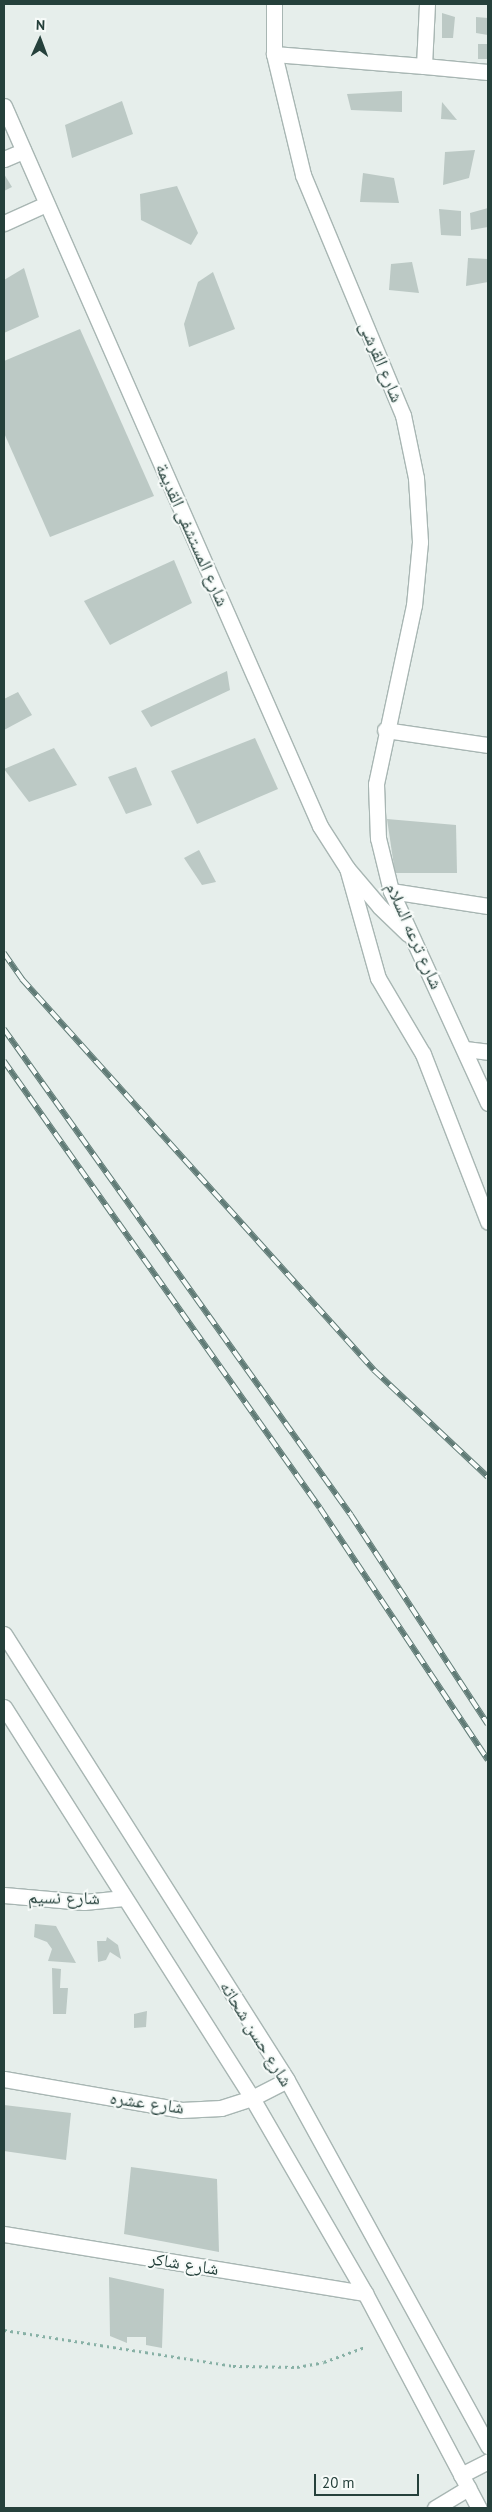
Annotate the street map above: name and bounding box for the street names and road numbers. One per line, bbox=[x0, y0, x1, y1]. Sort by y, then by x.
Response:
street label: شارع القرشى bbox=[354, 318, 408, 406]
street label: شارع المستشفى القديمة bbox=[151, 460, 233, 610]
street label: شارع ترعه السلام bbox=[381, 879, 447, 993]
street label: شارع نسيم bbox=[28, 1887, 100, 1909]
street label: شارع حسن شحاته bbox=[215, 1977, 297, 2091]
street label: شارع عشره bbox=[109, 2087, 185, 2119]
street label: شارع شاكر bbox=[148, 2248, 220, 2280]

